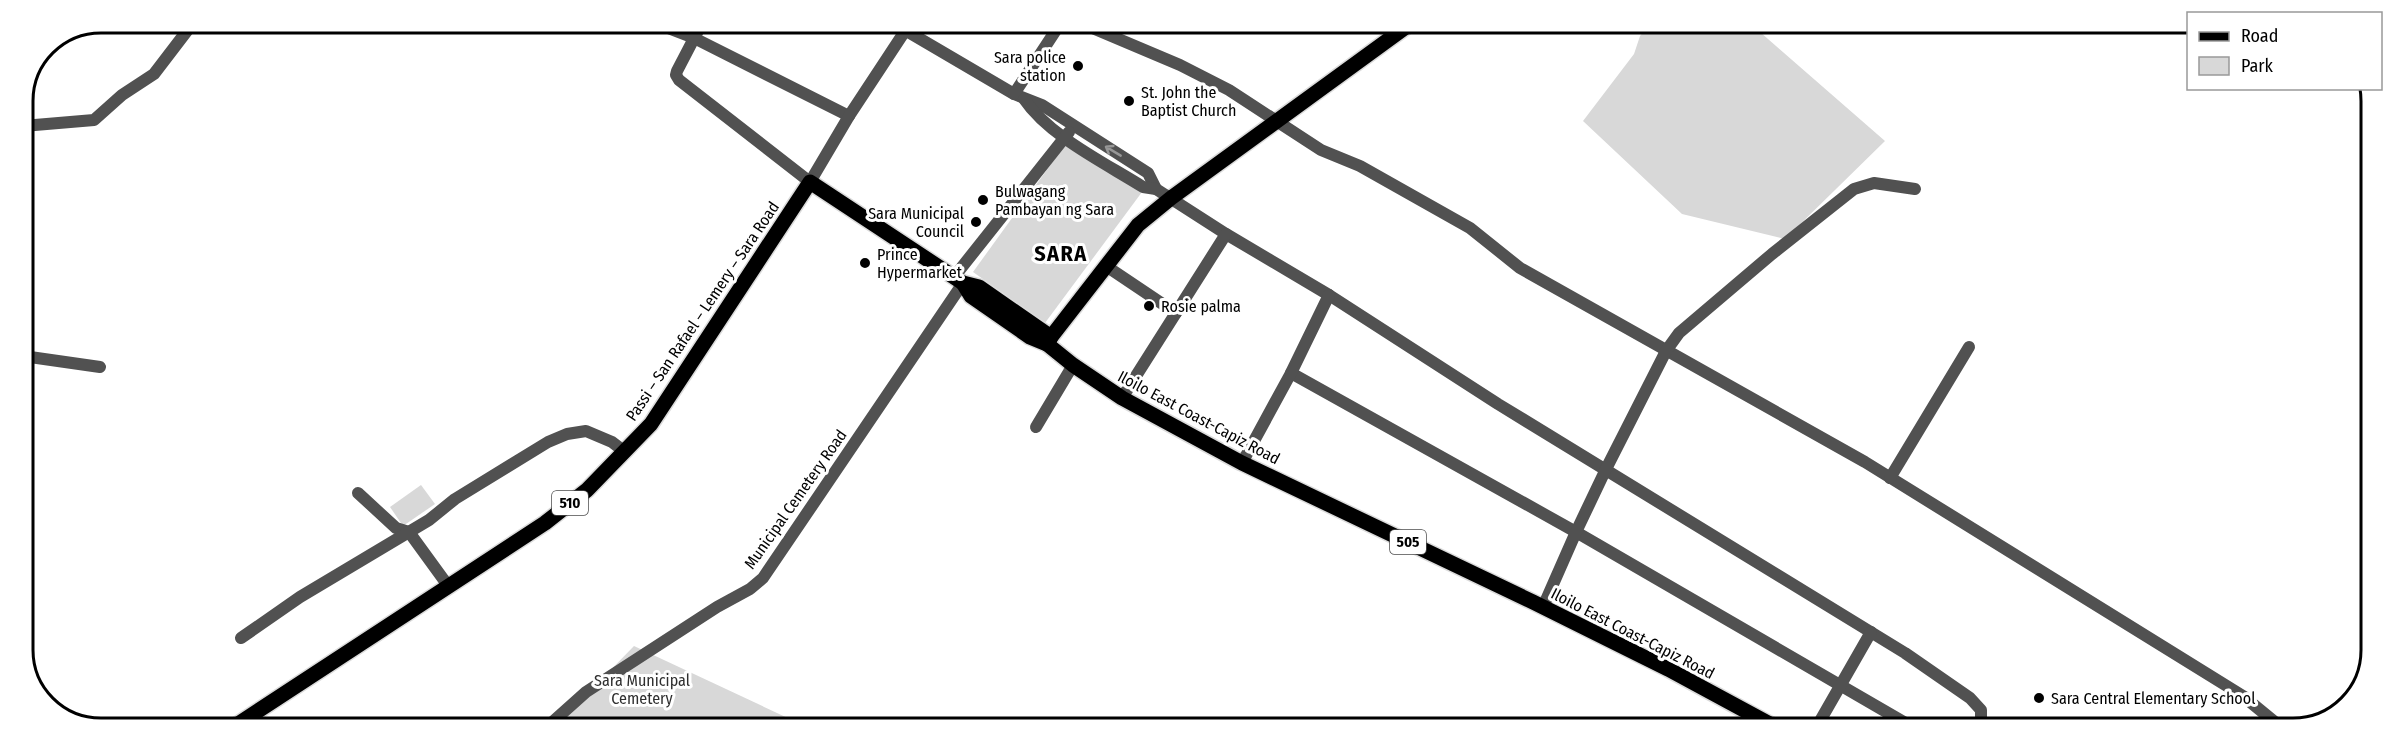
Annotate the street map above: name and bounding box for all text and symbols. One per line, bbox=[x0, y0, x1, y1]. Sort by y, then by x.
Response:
legend bbox=[2187, 12, 2382, 90]
text: Road bbox=[2241, 25, 2278, 47]
place label: Sara police station bbox=[994, 48, 1066, 85]
text: Park bbox=[2241, 55, 2274, 77]
marker: Sara police station bbox=[1071, 59, 1085, 73]
place label: St. John the Baptist Church bbox=[1141, 83, 1236, 120]
marker: St. John the Baptist Church bbox=[1122, 94, 1136, 108]
one-way arrow bbox=[1105, 145, 1122, 157]
place label: Bulwagang Pambayan ng Sara bbox=[995, 182, 1114, 219]
marker: Bulwagang Pambayan ng Sara bbox=[976, 193, 990, 207]
street label: Passi – San Rafael – Lemery – Sara Road bbox=[622, 198, 783, 424]
place label: Sara Municipal Council bbox=[868, 204, 964, 241]
marker: Sara Municipal Council bbox=[969, 215, 983, 229]
district label: SARA bbox=[1034, 240, 1088, 267]
place label: Prince Hypermarket bbox=[877, 245, 963, 282]
marker: Prince Hypermarket bbox=[858, 256, 872, 270]
place label: Rosie palma bbox=[1161, 297, 1241, 316]
marker: Rosie palma bbox=[1142, 299, 1156, 313]
street label: Iloilo East Coast-Capiz Road bbox=[1115, 367, 1283, 468]
street label: Municipal Cemetery Road bbox=[740, 426, 851, 573]
road number: 510 bbox=[552, 491, 588, 515]
road number: 505 bbox=[1390, 530, 1426, 554]
street label: Iloilo East Coast-Capiz Road bbox=[1548, 584, 1718, 683]
park label: Sara Municipal Cemetery bbox=[594, 671, 690, 708]
place label: Sara Central Elementary School bbox=[2051, 689, 2255, 708]
marker: Sara Central Elementary School bbox=[2032, 691, 2046, 705]

